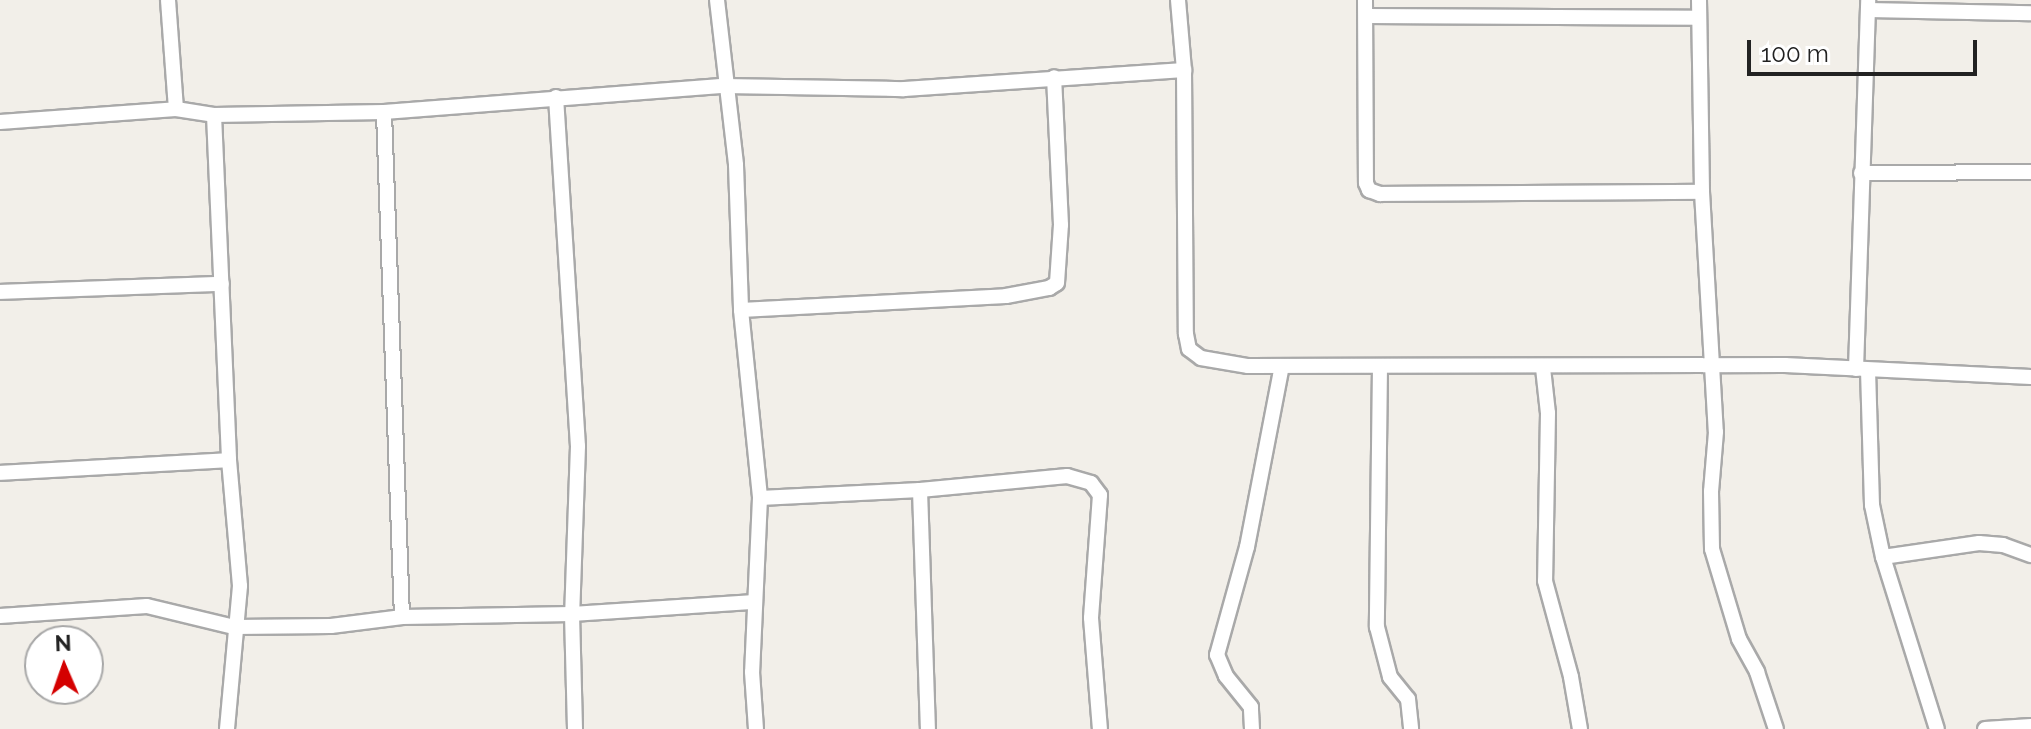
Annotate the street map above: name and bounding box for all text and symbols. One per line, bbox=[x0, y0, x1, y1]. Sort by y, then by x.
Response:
scale bar bbox=[1751, 24, 1981, 74]
text: 100 m bbox=[1761, 39, 1829, 68]
north arrow bbox=[24, 625, 104, 705]
text: N bbox=[54, 630, 72, 656]

